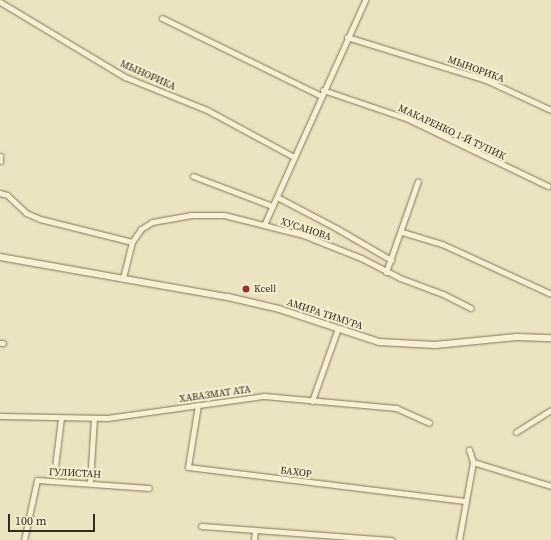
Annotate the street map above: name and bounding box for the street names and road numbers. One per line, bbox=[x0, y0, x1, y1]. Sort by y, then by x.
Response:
street label: МЫНОРИКА bbox=[446, 53, 506, 85]
street label: МЫНОРИКА bbox=[118, 57, 178, 93]
street label: МАКАРЕНКО 1-Й ТУПИК bbox=[396, 102, 508, 162]
street label: ХУСАНОВА bbox=[279, 215, 333, 243]
street label: АМИРА ТИМУРА bbox=[285, 296, 365, 332]
street label: ХАВАЗМАТ АТА bbox=[178, 383, 252, 405]
street label: БАХОР bbox=[280, 464, 312, 480]
street label: ГУЛИСТАН bbox=[49, 466, 101, 480]

